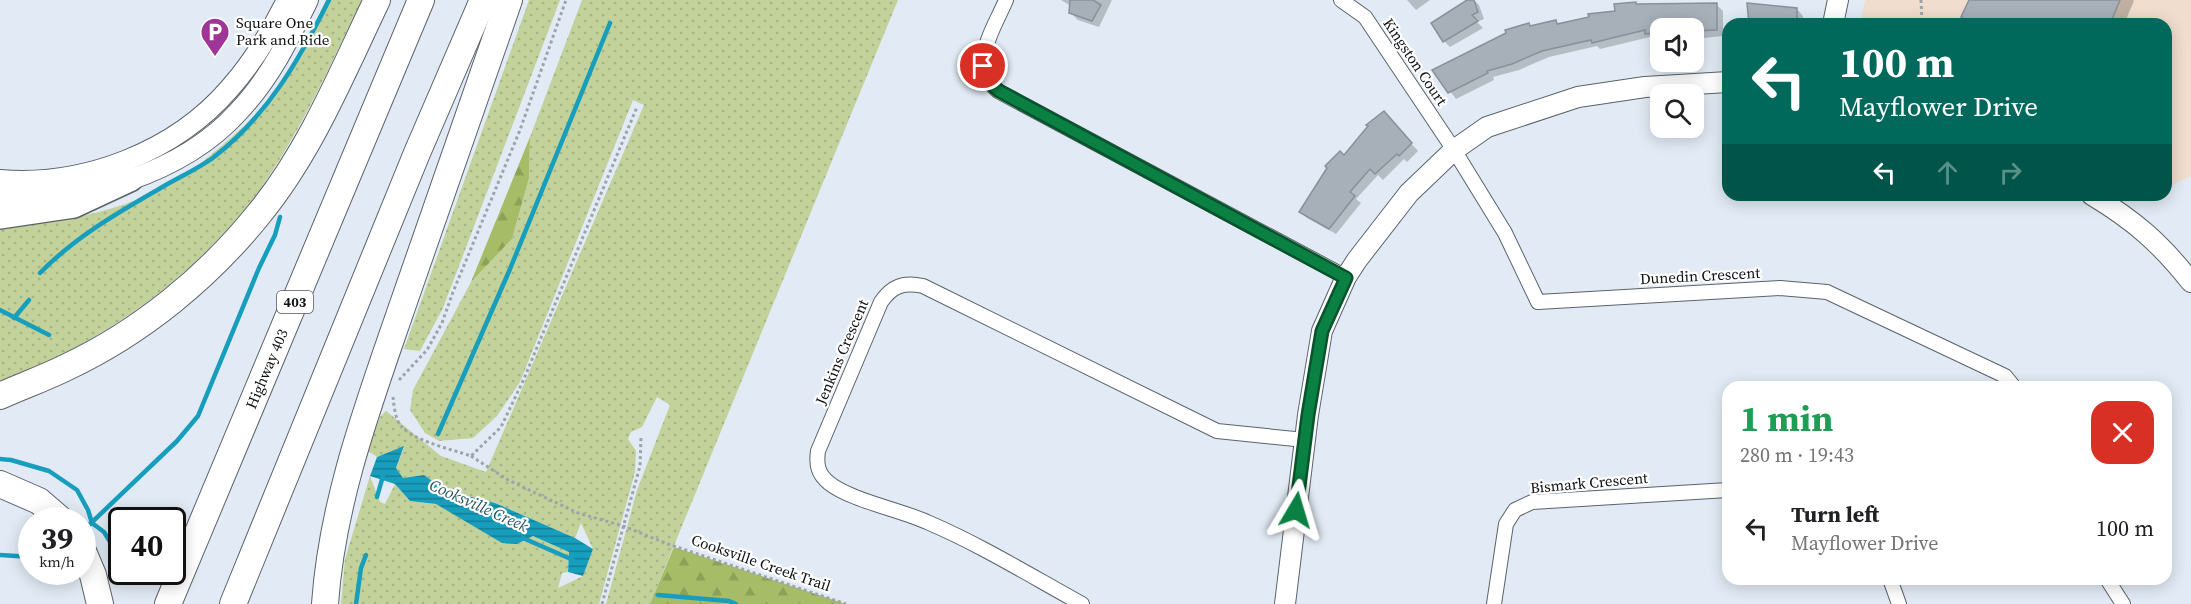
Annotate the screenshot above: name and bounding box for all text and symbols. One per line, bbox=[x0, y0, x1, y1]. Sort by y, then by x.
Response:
place label: Square One Park and Ride bbox=[236, 12, 330, 50]
street label: Kingston Court bbox=[1378, 14, 1453, 110]
parking icon: Square One Park and Ride bbox=[199, 16, 231, 58]
map controls bbox=[1650, 18, 1704, 138]
button: sound bbox=[1650, 18, 1704, 72]
text: 100 m bbox=[1839, 33, 1954, 91]
pin bbox=[957, 40, 1008, 91]
icon: left bbox=[1740, 42, 1818, 120]
icon: arrive bbox=[966, 49, 999, 82]
button: search bbox=[1650, 84, 1704, 138]
text: Mayflower Drive bbox=[1839, 88, 2038, 125]
icon: left bbox=[1868, 156, 1901, 189]
icon: ahead bbox=[1931, 156, 1964, 189]
icon: right bbox=[1994, 156, 2027, 189]
street label: Dunedin Crescent bbox=[1639, 262, 1761, 289]
road number: 403 bbox=[277, 291, 313, 313]
street label: Jenkins Crescent bbox=[810, 296, 873, 409]
street label: Highway 403 bbox=[240, 326, 293, 412]
text: 1 min bbox=[1740, 394, 1833, 443]
button: close bbox=[2091, 401, 2154, 464]
text: 280 m · 19:43 bbox=[1740, 441, 1854, 469]
street label: Bismark Crescent bbox=[1529, 467, 1649, 498]
water label: Cooksville Creek bbox=[426, 473, 532, 537]
position arrow bbox=[1264, 478, 1328, 542]
text: Turn left bbox=[1791, 499, 1879, 529]
speed limit sign: 40 bbox=[108, 507, 186, 585]
icon: left bbox=[1740, 512, 1773, 545]
text: 100 m bbox=[2096, 513, 2154, 543]
text: 39 bbox=[41, 518, 73, 559]
street label: Cooksville Creek Trail bbox=[689, 529, 834, 596]
text: Mayflower Drive bbox=[1791, 529, 1939, 557]
text: km/h bbox=[39, 551, 75, 572]

